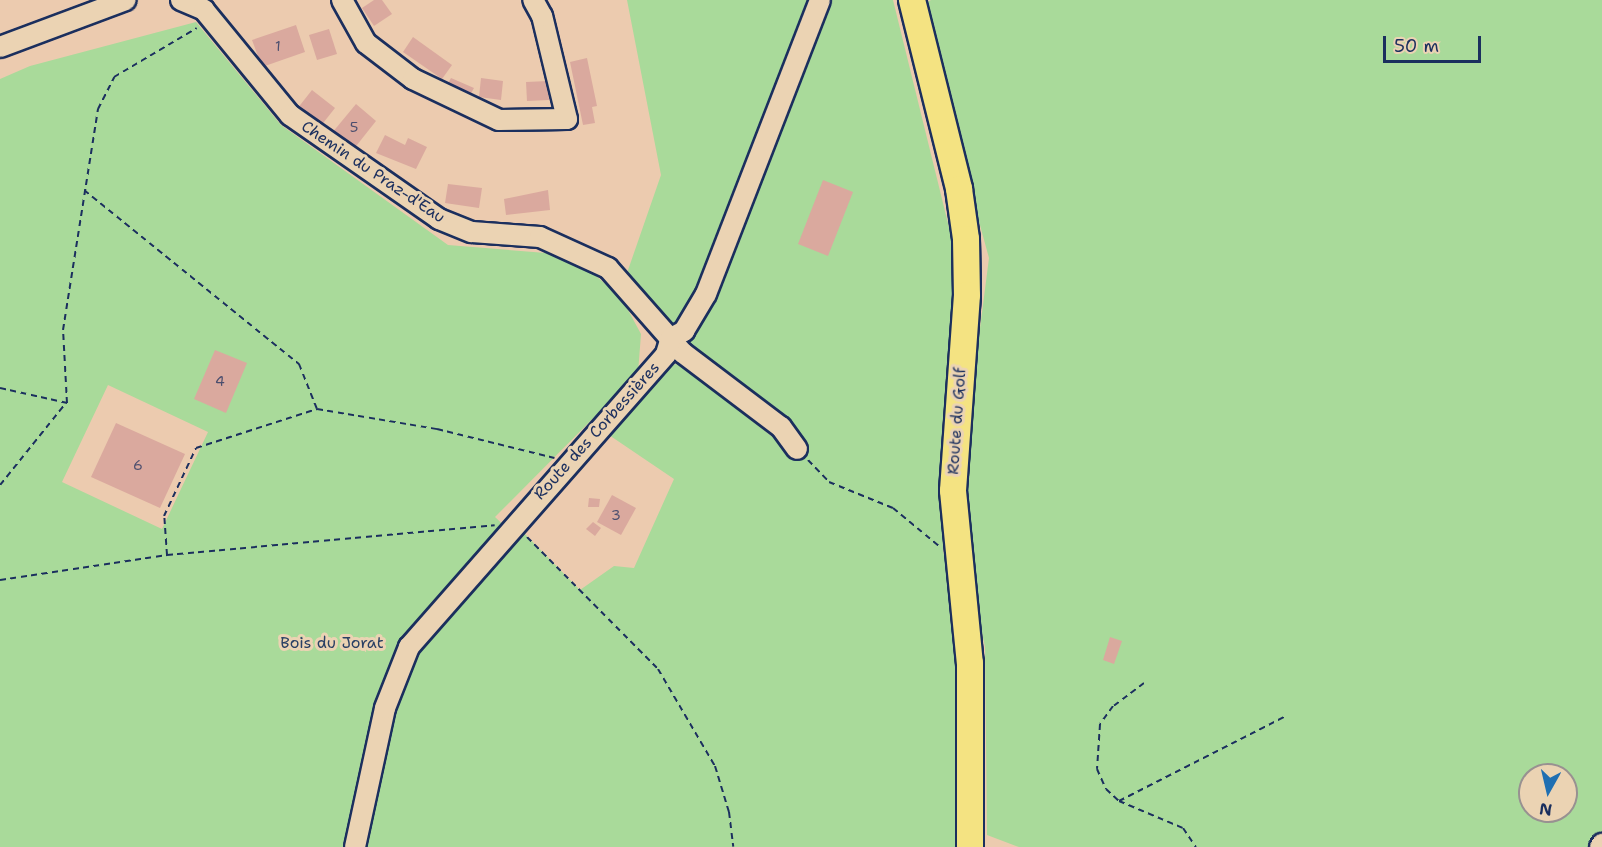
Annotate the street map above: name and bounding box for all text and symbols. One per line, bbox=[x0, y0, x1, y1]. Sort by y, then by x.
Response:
scale bar bbox=[1386, 24, 1484, 62]
text: 50 m bbox=[1394, 34, 1439, 58]
house number: 1 bbox=[275, 38, 281, 54]
street label: Chemin du Praz-d'Eau bbox=[298, 117, 448, 227]
house number: 5 bbox=[350, 119, 358, 135]
street label: Route des Corbessières bbox=[530, 358, 664, 504]
street label: Route du Golf bbox=[944, 367, 970, 475]
house number: 4 bbox=[215, 373, 225, 389]
house number: 6 bbox=[133, 457, 143, 473]
house number: 3 bbox=[611, 507, 621, 523]
park label: Bois du Jorat bbox=[280, 633, 384, 653]
north arrow bbox=[1518, 763, 1578, 823]
text: N bbox=[1538, 798, 1553, 821]

